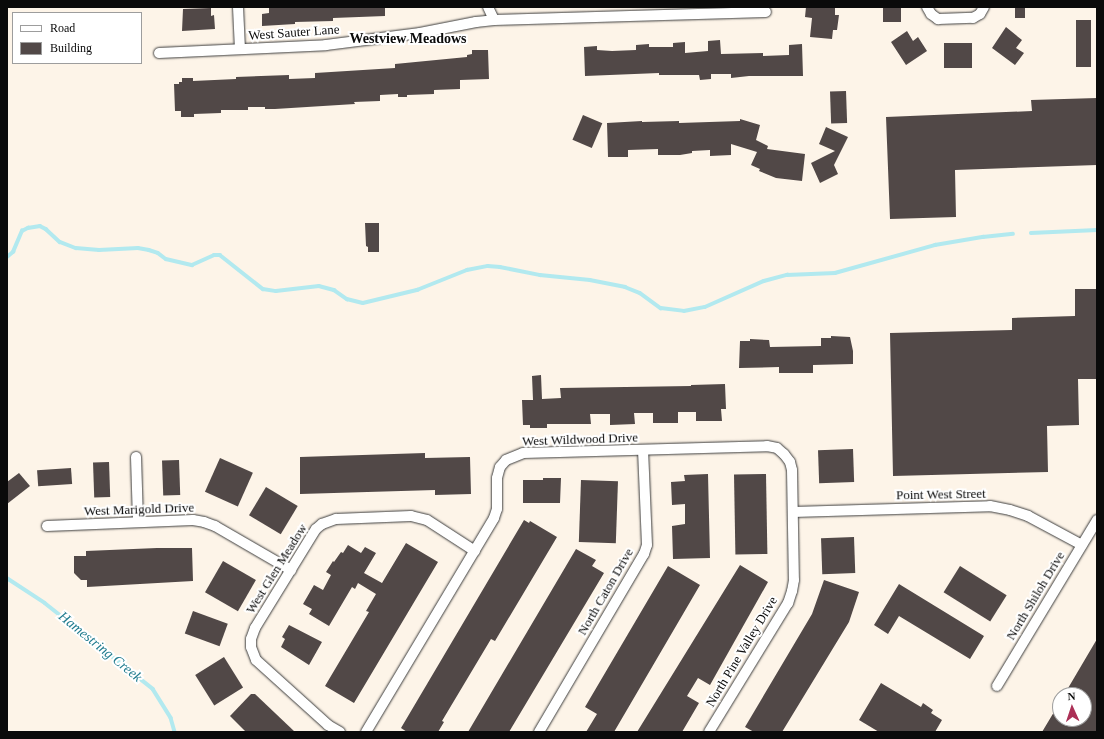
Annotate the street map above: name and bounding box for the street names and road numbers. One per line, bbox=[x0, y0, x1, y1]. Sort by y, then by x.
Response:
street label: West Sauter Lane bbox=[248, 22, 340, 44]
street label: West Wildwood Drive bbox=[522, 430, 638, 450]
street label: Point West Street bbox=[896, 486, 986, 504]
street label: West Marigold Drive bbox=[84, 500, 194, 520]
street label: West Glen Meadow bbox=[243, 521, 311, 617]
street label: North Caton Drive bbox=[575, 546, 637, 638]
street label: North Shiloh Drive bbox=[1003, 549, 1069, 643]
street label: North Pine Valley Drive bbox=[703, 594, 781, 710]

